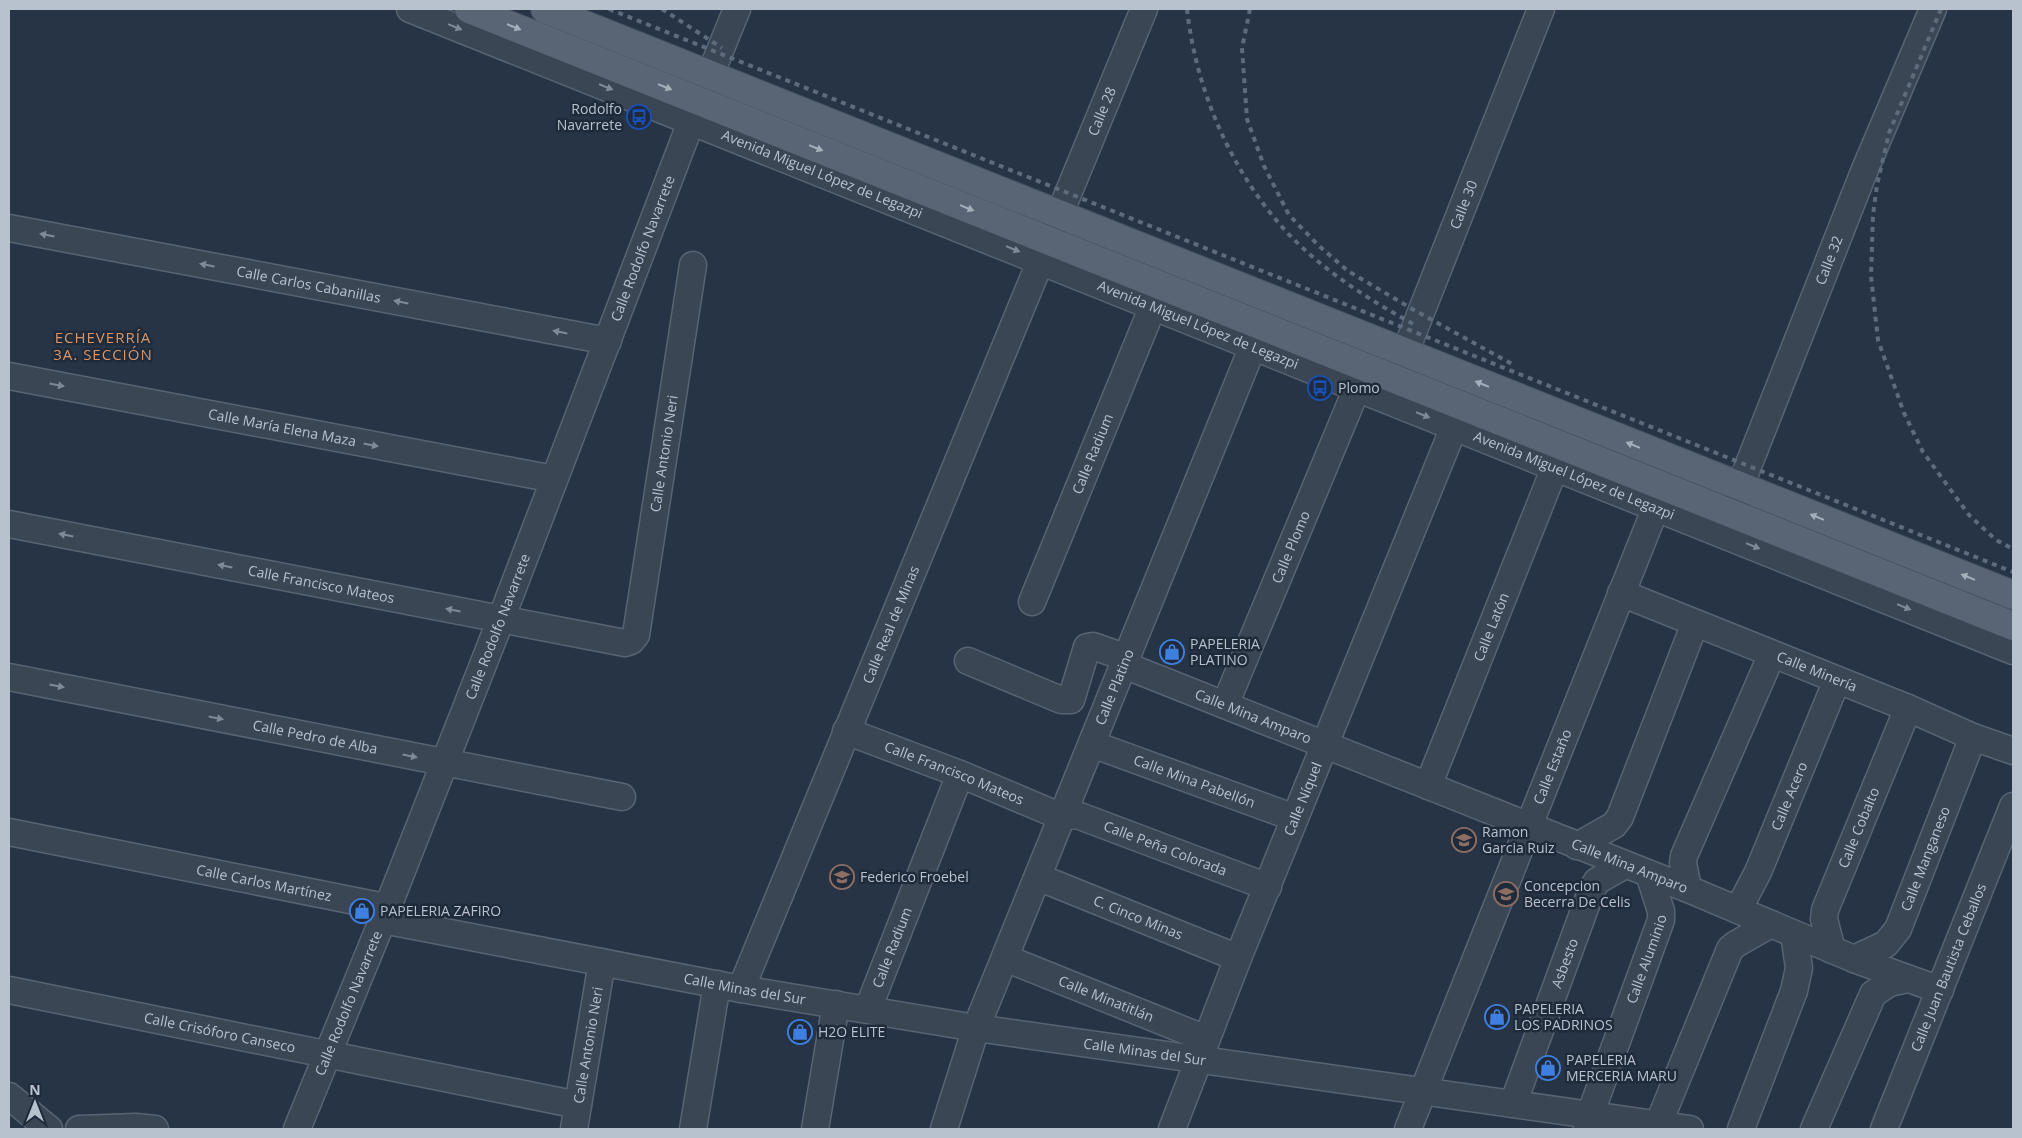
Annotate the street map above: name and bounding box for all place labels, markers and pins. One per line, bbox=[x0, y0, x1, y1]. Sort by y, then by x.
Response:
place label: Rodolfo Navarrete bbox=[557, 99, 622, 134]
bus stop icon: Rodolfo Navarrete bbox=[626, 104, 652, 130]
bus stop icon: Plomo bbox=[1307, 375, 1333, 401]
place label: Plomo bbox=[1338, 378, 1380, 397]
place label: PAPELERIA PLATINO bbox=[1190, 634, 1260, 669]
shop icon: PAPELERIA PLATINO bbox=[1159, 639, 1185, 665]
place label: Ramon Garcia Ruiz bbox=[1482, 822, 1555, 857]
school or university icon: Ramon Garcia Ruiz bbox=[1451, 827, 1477, 853]
school or university icon: Federico Froebel bbox=[829, 864, 855, 890]
place label: Federico Froebel bbox=[860, 867, 969, 886]
place label: Concepcion Becerra De Celis bbox=[1524, 876, 1631, 911]
school or university icon: Concepcion Becerra De Celis bbox=[1493, 881, 1519, 907]
shop icon: PAPELERIA ZAFIRO bbox=[349, 898, 375, 924]
place label: PAPELERIA ZAFIRO bbox=[380, 901, 501, 920]
place label: PAPELERIA LOS PADRINOS bbox=[1514, 999, 1613, 1034]
shop icon: PAPELERIA LOS PADRINOS bbox=[1484, 1004, 1510, 1030]
shop icon: H2O ELITE bbox=[787, 1019, 813, 1045]
place label: H2O ELITE bbox=[818, 1022, 885, 1041]
place label: PAPELERIA MERCERIA MARU bbox=[1566, 1050, 1677, 1085]
shop icon: PAPELERIA MERCERIA MARU bbox=[1535, 1055, 1561, 1081]

